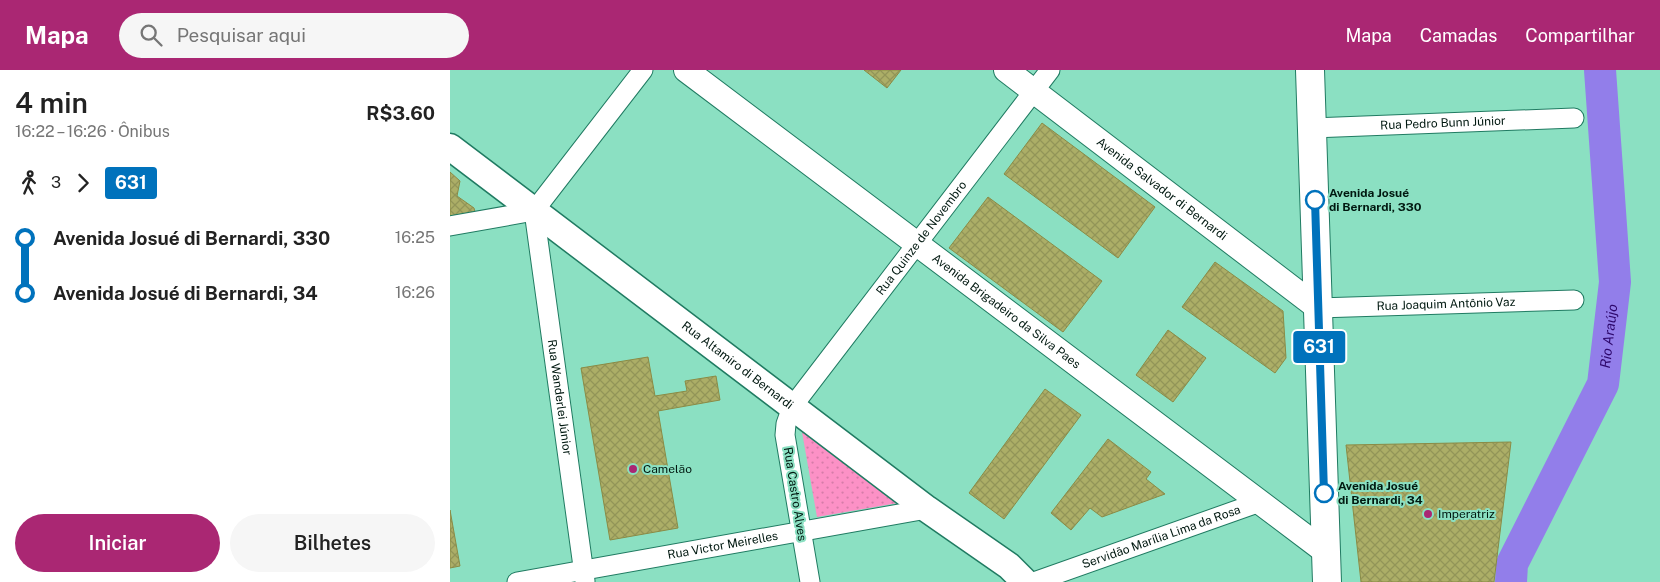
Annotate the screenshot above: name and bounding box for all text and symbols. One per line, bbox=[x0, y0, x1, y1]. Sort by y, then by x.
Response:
search box bbox=[119, 13, 469, 58]
text: Mapa bbox=[25, 21, 89, 49]
icon: search bbox=[137, 21, 165, 49]
text: Pesquisar aqui bbox=[177, 24, 306, 46]
text: Mapa bbox=[1345, 25, 1392, 46]
text: Camadas bbox=[1420, 25, 1497, 46]
text: Compartilhar bbox=[1525, 25, 1635, 46]
text: 4 min bbox=[15, 86, 88, 119]
text: R$3.60 bbox=[366, 102, 435, 124]
street label: Rua Pedro Bunn Júnior bbox=[1380, 114, 1506, 132]
text: 16:22 – 16:26 · Ônibus bbox=[15, 122, 170, 141]
street label: Avenida Salvador di Bernardi bbox=[1094, 135, 1230, 243]
icon: walk bbox=[15, 169, 43, 197]
icon: forward bbox=[69, 169, 97, 197]
text: 631 bbox=[115, 172, 147, 193]
text: 3 bbox=[51, 173, 61, 192]
street label: Rua Quinze de Novembro bbox=[873, 178, 970, 298]
place label: Avenida Josué di Bernardi, 330 bbox=[1329, 186, 1422, 214]
marker: Avenida Josué di Bernardi, 330 bbox=[1305, 190, 1325, 210]
text: Avenida Josué di Bernardi, 330 bbox=[53, 227, 330, 249]
text: 16:25 bbox=[395, 228, 435, 247]
street label: Avenida Brigadeiro da Silva Paes bbox=[930, 251, 1083, 371]
text: Avenida Josué di Bernardi, 34 bbox=[53, 282, 318, 304]
text: 16:26 bbox=[395, 283, 435, 302]
street label: Rua Joaquim Antônio Vaz bbox=[1376, 295, 1516, 313]
water label: Rio Araújo bbox=[1597, 303, 1620, 369]
street label: Rua Altamiro di Bernardi bbox=[679, 318, 796, 412]
line badge: 631 bbox=[1290, 331, 1348, 363]
text: 631 bbox=[1303, 336, 1335, 357]
street label: Rua Wanderlei Júnior bbox=[545, 338, 575, 456]
street label: Rua Castro Alves bbox=[781, 446, 809, 542]
place label: Camelão bbox=[643, 462, 692, 476]
marker: Camelão bbox=[627, 463, 639, 475]
place label: Avenida Josué di Bernardi, 34 bbox=[1338, 479, 1423, 507]
marker: Avenida Josué di Bernardi, 34 bbox=[1314, 483, 1334, 503]
street label: Servidão Marília Lima da Rosa bbox=[1080, 502, 1242, 571]
place label: Imperatriz bbox=[1438, 507, 1495, 521]
marker: Imperatriz bbox=[1422, 508, 1434, 520]
button: Iniciar bbox=[15, 514, 220, 572]
button: Bilhetes bbox=[230, 514, 435, 572]
street label: Rua Victor Meirelles bbox=[666, 529, 779, 562]

